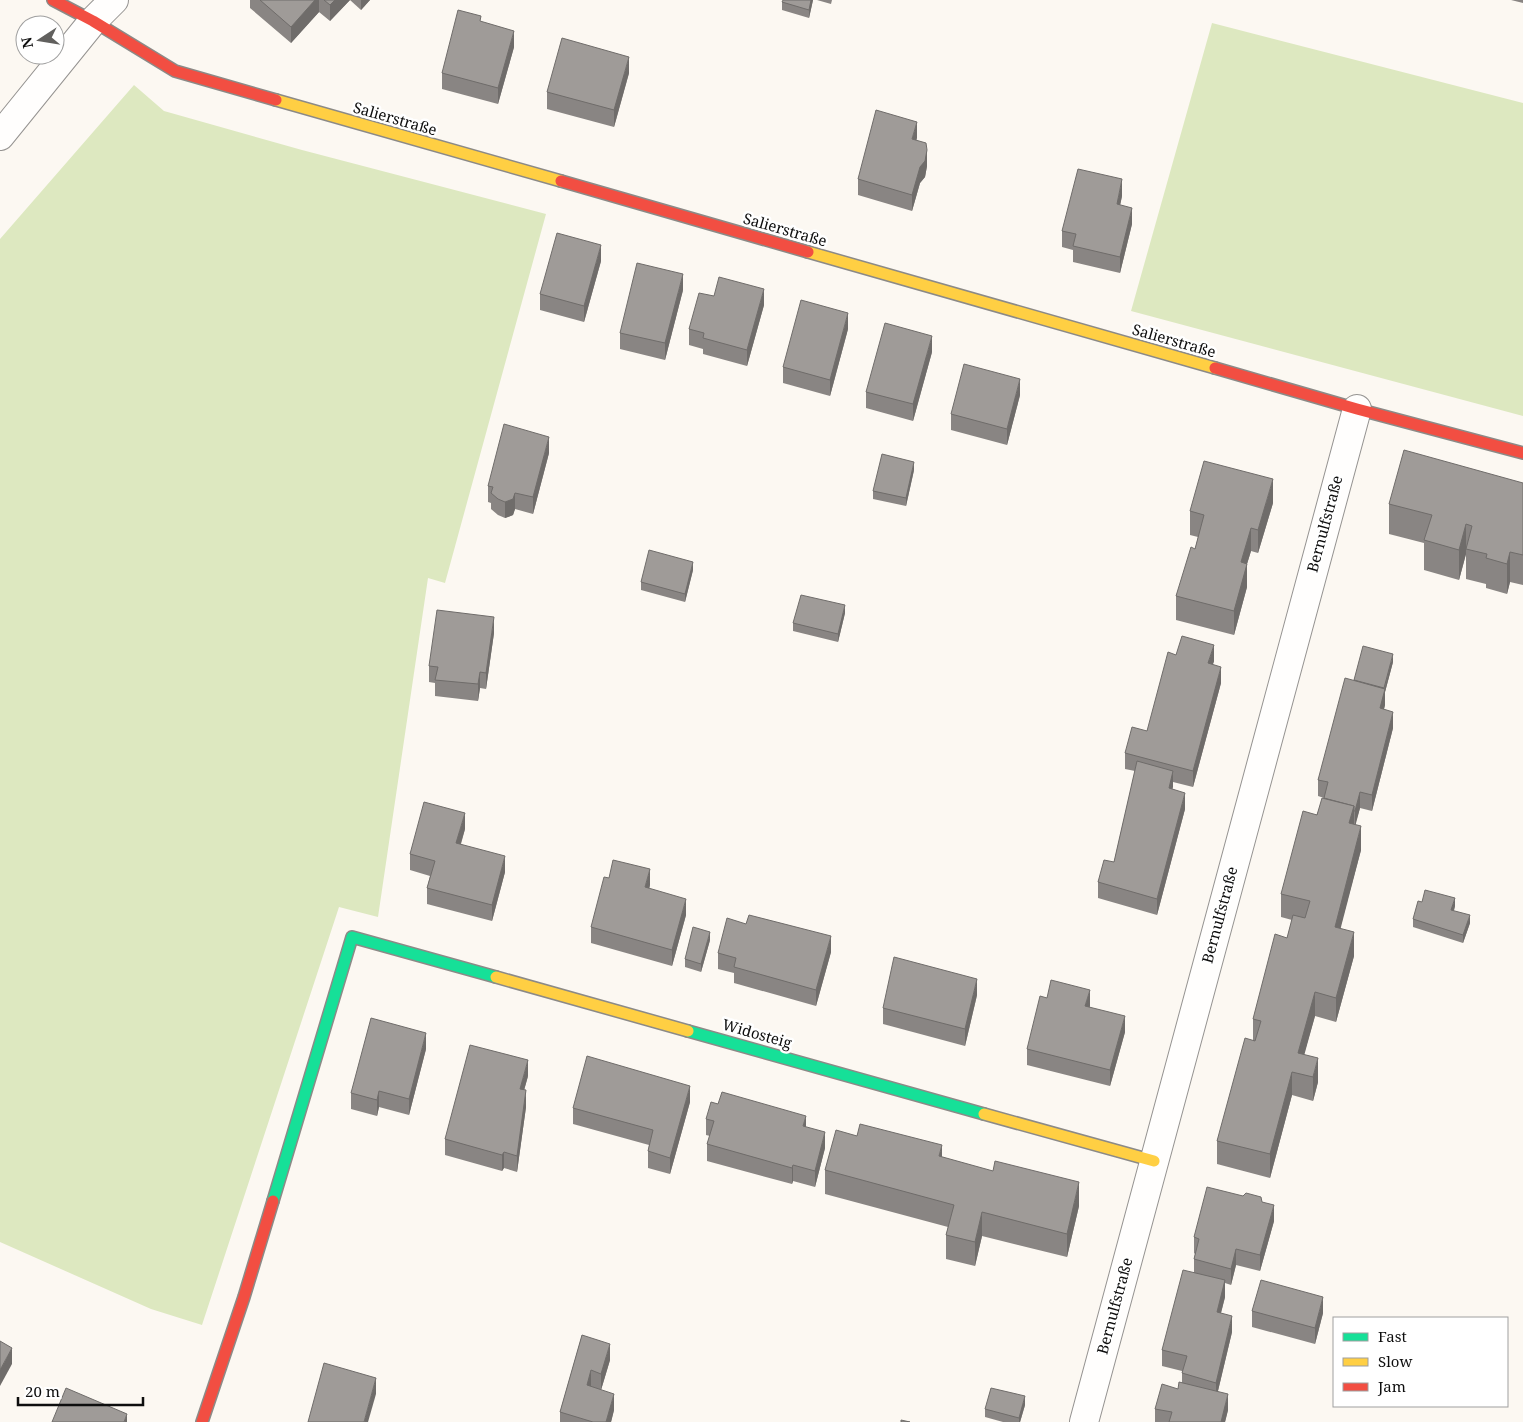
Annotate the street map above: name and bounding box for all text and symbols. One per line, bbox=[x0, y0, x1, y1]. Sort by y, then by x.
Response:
north arrow bbox=[15, 15, 65, 65]
text: N bbox=[16, 35, 37, 50]
street label: Salierstraße bbox=[351, 97, 439, 140]
street label: Salierstraße bbox=[741, 208, 829, 251]
street label: Salierstraße bbox=[1130, 319, 1218, 362]
street label: Bernulfstraße bbox=[1302, 473, 1347, 574]
street label: Bernulfstraße bbox=[1197, 864, 1242, 965]
street label: Widosteig bbox=[720, 1014, 794, 1052]
street label: Bernulfstraße bbox=[1092, 1255, 1137, 1356]
legend bbox=[1333, 1317, 1508, 1407]
text: Fast bbox=[1378, 1326, 1407, 1346]
text: Slow bbox=[1378, 1351, 1412, 1371]
scale bar bbox=[18, 1374, 142, 1406]
text: Jam bbox=[1377, 1376, 1406, 1396]
text: 20 m bbox=[25, 1381, 60, 1401]

